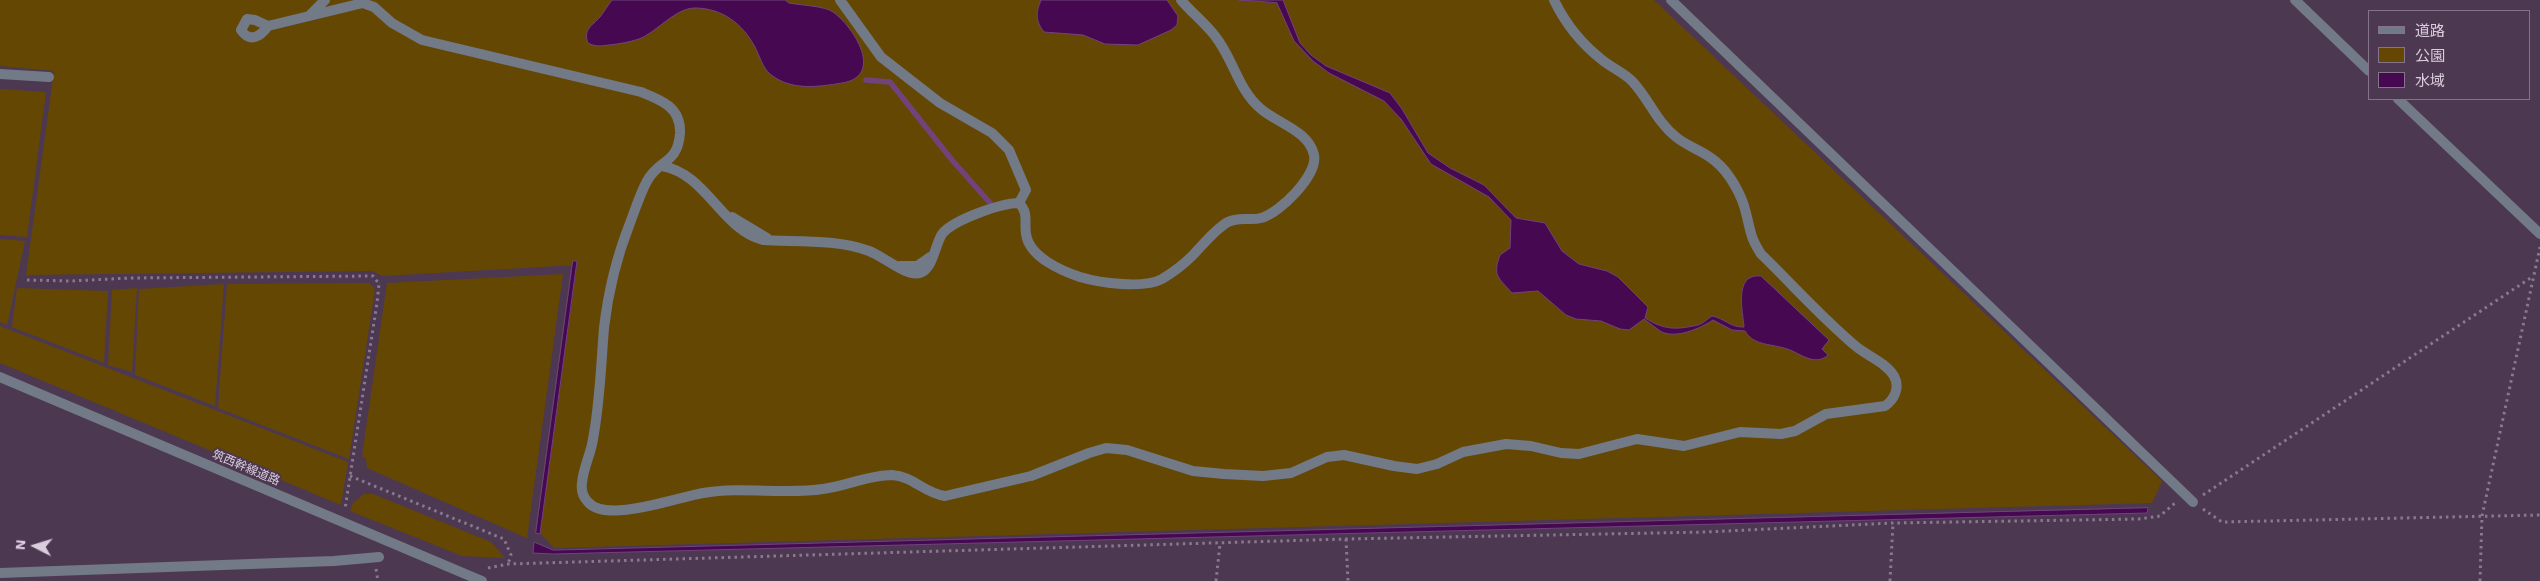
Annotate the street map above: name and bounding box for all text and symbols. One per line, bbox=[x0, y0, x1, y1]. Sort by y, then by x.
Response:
legend bbox=[2368, 10, 2530, 100]
text: 道路 bbox=[2415, 22, 2445, 40]
text: 公園 bbox=[2415, 47, 2445, 65]
text: 水域 bbox=[2415, 72, 2445, 90]
street label: 筑西幹線道路 bbox=[210, 447, 282, 489]
north arrow bbox=[10, 521, 60, 571]
text: N bbox=[12, 539, 28, 551]

